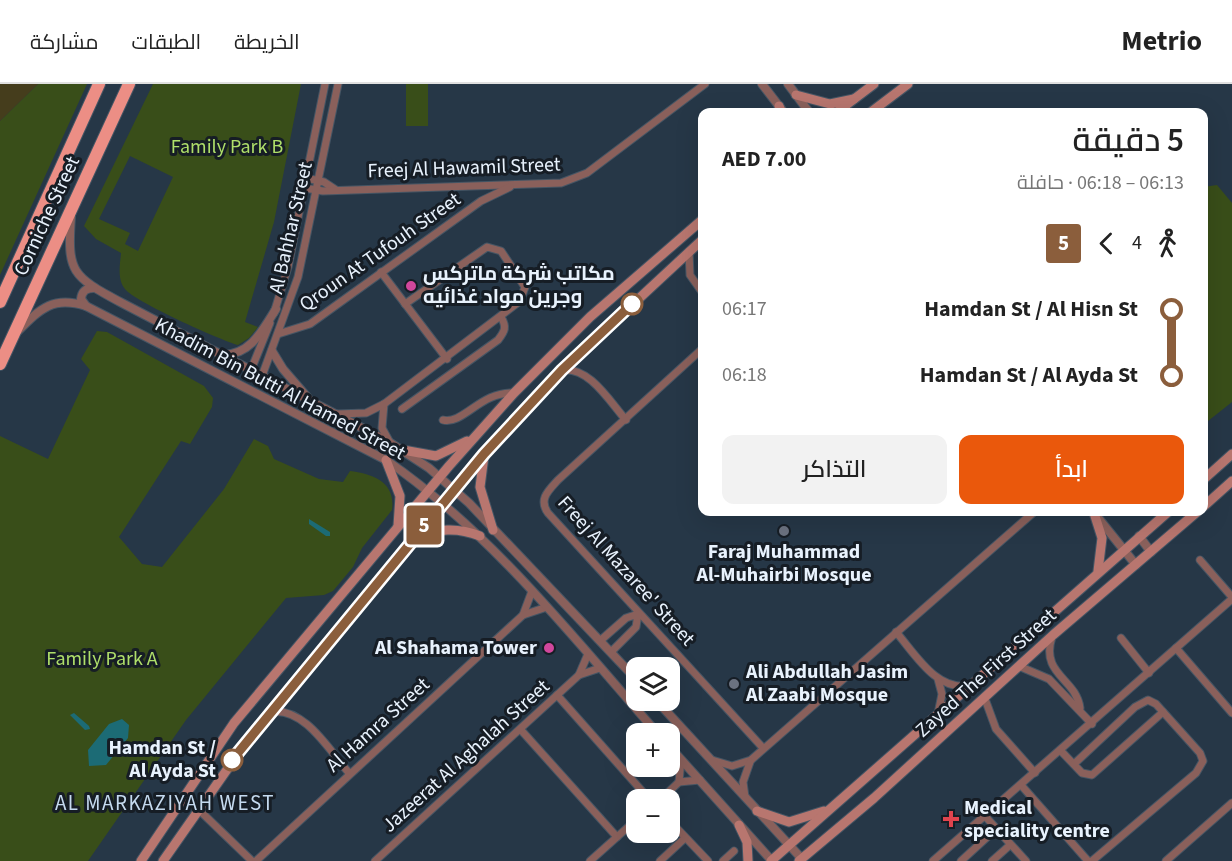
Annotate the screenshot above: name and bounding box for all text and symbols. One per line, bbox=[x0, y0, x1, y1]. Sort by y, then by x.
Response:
text: Metrio bbox=[1121, 21, 1202, 61]
text: مشاركة bbox=[30, 27, 99, 57]
text: الطبقات bbox=[132, 27, 201, 57]
text: الخريطة bbox=[234, 27, 300, 57]
text: 5 دقيقة bbox=[1073, 117, 1184, 164]
park label: Family Park B bbox=[171, 133, 283, 161]
text: AED 7.00 bbox=[722, 143, 806, 175]
street label: Corniche Street bbox=[7, 151, 87, 280]
street label: Freej Al Hawamil Street bbox=[367, 151, 561, 185]
street label: Al Bahhar Street bbox=[262, 159, 320, 297]
text: 06:13 – 06:18 · حافلة bbox=[1017, 169, 1184, 197]
street label: Qroun At Tufouh Street bbox=[294, 186, 466, 318]
icon: back bbox=[1090, 227, 1123, 260]
icon: walk bbox=[1151, 227, 1184, 260]
text: 5 bbox=[1058, 228, 1069, 258]
text: 4 bbox=[1132, 229, 1142, 257]
place label: مكاتب شركة ماتركس وجرين مواد غذائيه bbox=[423, 260, 615, 311]
marker: مكاتب شركة ماتركس وجرين مواد غذائيه bbox=[404, 279, 418, 293]
unlabelled marker bbox=[621, 293, 643, 315]
text: Hamdan St / Al Hisn St bbox=[924, 293, 1138, 325]
text: 06:17 bbox=[722, 295, 767, 323]
street label: Khadim Bin Butti Al Hamed Street bbox=[150, 311, 410, 467]
text: Hamdan St / Al Ayda St bbox=[920, 359, 1138, 391]
text: 06:18 bbox=[722, 361, 767, 389]
button: التذاكر bbox=[722, 435, 947, 504]
button: ابدأ bbox=[959, 435, 1184, 504]
street label: Freej Al Mazaree' Street bbox=[551, 490, 701, 652]
line badge: 5 bbox=[404, 506, 444, 544]
text: 5 bbox=[418, 510, 430, 540]
marker: Faraj Muhammad Al-Muhairbi Mosque bbox=[777, 524, 791, 538]
place label: Faraj Muhammad Al-Muhairbi Mosque bbox=[695, 538, 872, 589]
street label: Zayed The First Street bbox=[909, 602, 1063, 744]
place label: Al Shahama Tower bbox=[374, 634, 537, 662]
marker: Al Shahama Tower bbox=[542, 641, 556, 655]
park label: Family Park A bbox=[46, 645, 158, 673]
map controls bbox=[626, 657, 680, 843]
button: layers bbox=[626, 657, 680, 711]
place label: Ali Abdullah Jasim Al Zaabi Mosque bbox=[745, 658, 908, 709]
street label: Al Hamra Street bbox=[320, 671, 436, 779]
street label: Jazeerat Al Aghalah Street bbox=[376, 673, 556, 839]
marker: Ali Abdullah Jasim Al Zaabi Mosque bbox=[727, 677, 741, 691]
button: + bbox=[626, 723, 680, 777]
place label: Hamdan St / Al Ayda St bbox=[108, 734, 216, 785]
marker: Hamdan St / Al Ayda St bbox=[221, 749, 243, 771]
district label: AL MARKAZIYAH WEST bbox=[55, 788, 275, 818]
button: − bbox=[626, 789, 680, 843]
place label: Medical speciality centre bbox=[964, 794, 1110, 845]
marker: Medical speciality centre bbox=[942, 810, 960, 828]

